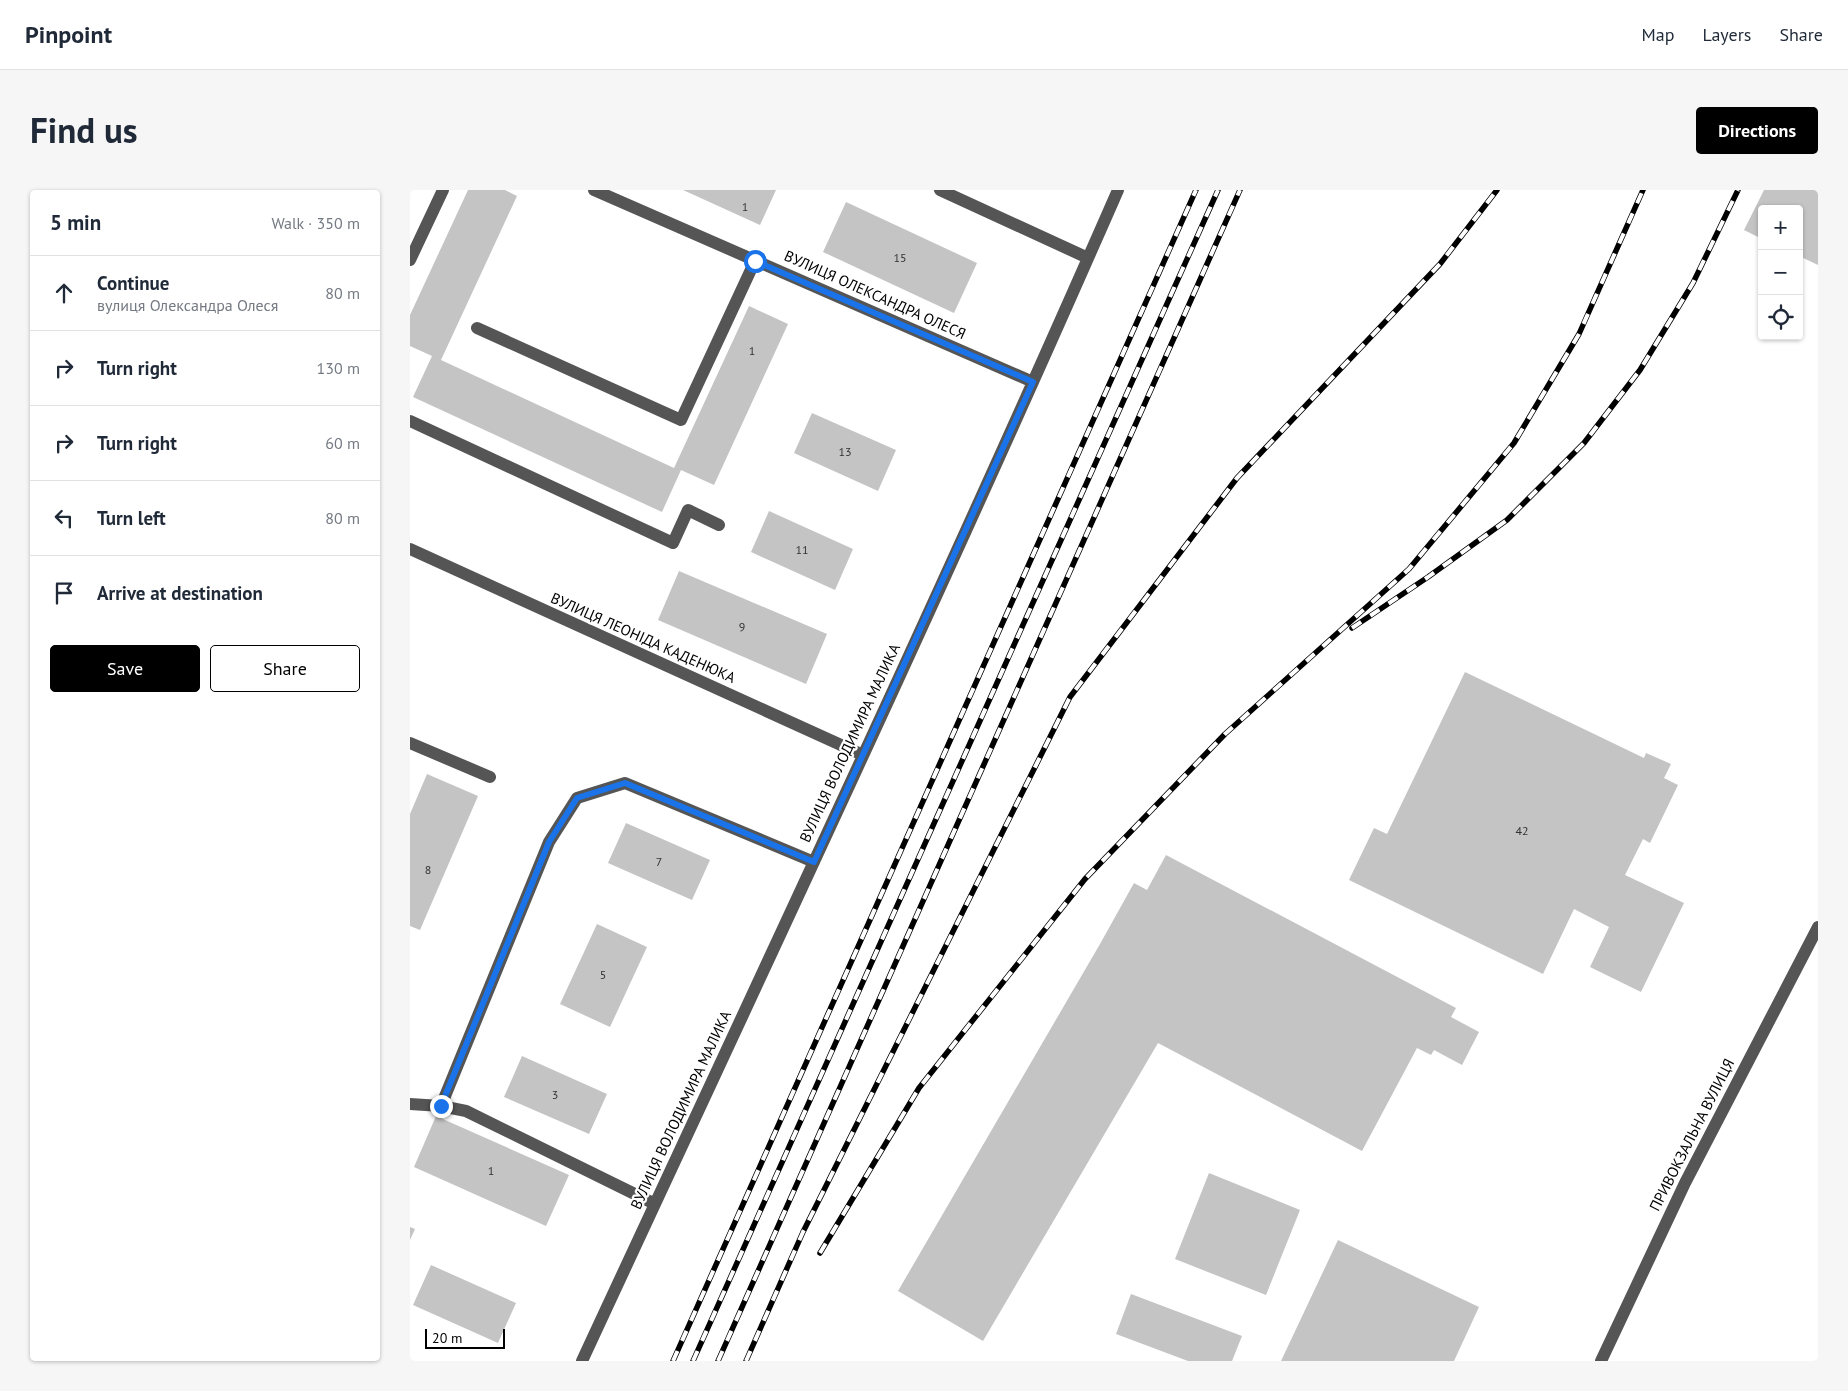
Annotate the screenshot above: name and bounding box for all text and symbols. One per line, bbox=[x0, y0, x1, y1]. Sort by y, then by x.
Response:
text: Pinpoint bbox=[25, 19, 112, 50]
text: Map bbox=[1642, 23, 1674, 46]
text: Layers bbox=[1702, 23, 1751, 46]
text: Share bbox=[1779, 23, 1823, 46]
text: Find us bbox=[30, 107, 138, 153]
button: Directions bbox=[1696, 107, 1818, 154]
house number: 1 bbox=[742, 199, 748, 214]
map controls bbox=[1758, 205, 1803, 340]
button: + bbox=[1758, 205, 1803, 250]
text: 5 min bbox=[50, 209, 101, 236]
text: Walk · 350 m bbox=[271, 213, 360, 233]
street label: ВУЛИЦЯ ОЛЕКСАНДРА ОЛЕСЯ bbox=[781, 246, 969, 343]
route start bbox=[744, 250, 767, 273]
house number: 15 bbox=[893, 250, 907, 265]
button: − bbox=[1758, 250, 1803, 295]
text: Continue bbox=[97, 271, 169, 295]
icon: ahead bbox=[50, 279, 78, 307]
text: 80 m bbox=[325, 283, 360, 303]
text: вулиця Олександра Олеся bbox=[97, 295, 278, 315]
button: locate bbox=[1758, 295, 1803, 340]
house number: 1 bbox=[749, 343, 755, 358]
icon: right bbox=[50, 354, 78, 382]
text: Turn right bbox=[97, 356, 177, 380]
text: 130 m bbox=[317, 358, 360, 378]
icon: right bbox=[50, 429, 78, 457]
text: Turn right bbox=[97, 431, 177, 455]
text: 60 m bbox=[325, 433, 360, 453]
house number: 13 bbox=[838, 444, 852, 459]
icon: left bbox=[50, 504, 78, 532]
text: Turn left bbox=[97, 506, 166, 530]
text: 80 m bbox=[325, 508, 360, 528]
house number: 11 bbox=[795, 542, 809, 557]
icon: arrive bbox=[50, 579, 78, 607]
text: Arrive at destination bbox=[97, 581, 263, 605]
street label: ВУЛИЦЯ ЛЕОНІДА КАДЕНЮКА bbox=[548, 588, 739, 687]
house number: 9 bbox=[739, 619, 745, 634]
street label: ВУЛИЦЯ ВОЛОДИМИРА МАЛИКА bbox=[795, 640, 904, 845]
button: Save bbox=[50, 645, 200, 692]
button: Share bbox=[210, 645, 360, 692]
house number: 42 bbox=[1515, 823, 1529, 838]
house number: 7 bbox=[656, 854, 662, 869]
house number: 8 bbox=[425, 862, 431, 877]
house number: 5 bbox=[600, 967, 606, 982]
street label: ВУЛИЦЯ ВОЛОДИМИРА МАЛИКА bbox=[626, 1007, 735, 1212]
street label: ПРИВОКЗАЛЬНА ВУЛИЦЯ bbox=[1645, 1055, 1738, 1214]
house number: 3 bbox=[552, 1087, 558, 1102]
route end bbox=[430, 1095, 453, 1118]
house number: 1 bbox=[488, 1163, 494, 1178]
scale bar bbox=[425, 1326, 505, 1349]
text: 20 m bbox=[432, 1329, 462, 1347]

